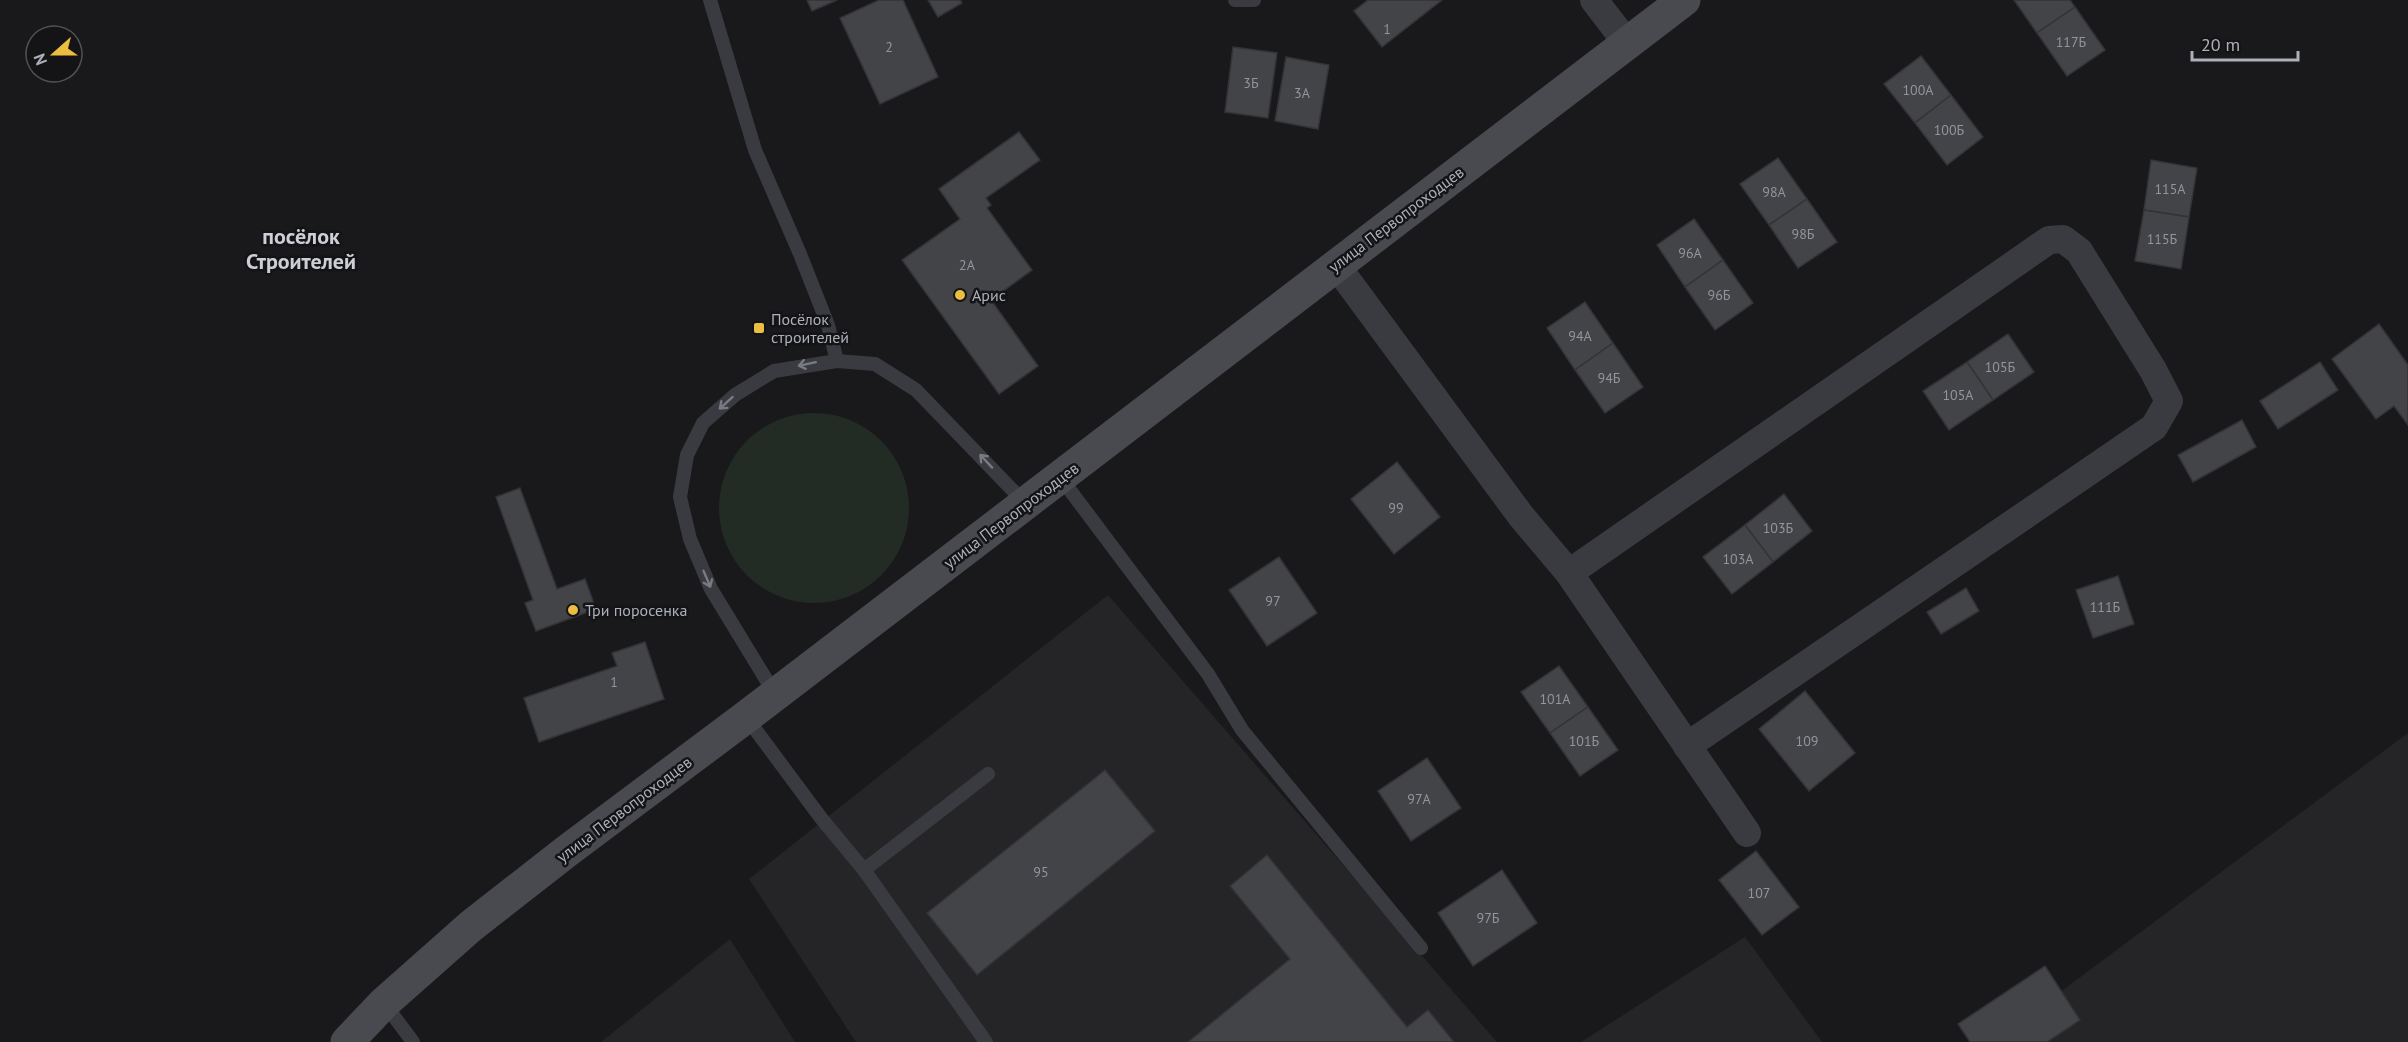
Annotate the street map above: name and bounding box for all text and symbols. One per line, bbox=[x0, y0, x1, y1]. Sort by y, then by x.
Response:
house number: 1 bbox=[1383, 20, 1391, 38]
north arrow bbox=[24, 24, 84, 84]
scale bar bbox=[2192, 24, 2298, 62]
house number: 117Б bbox=[2056, 33, 2087, 51]
text: 20 m bbox=[2201, 33, 2240, 56]
house number: 2 bbox=[885, 38, 893, 56]
text: N bbox=[29, 51, 51, 68]
house number: 3Б bbox=[1243, 74, 1259, 92]
house number: 100А bbox=[1902, 81, 1934, 99]
house number: 3А bbox=[1294, 84, 1311, 102]
house number: 100Б bbox=[1934, 121, 1965, 139]
street label: улица Первопроходцев bbox=[1324, 162, 1468, 276]
house number: 115А bbox=[2154, 180, 2186, 198]
house number: 98А bbox=[1762, 183, 1787, 201]
district label: посёлок Строителей bbox=[246, 222, 356, 275]
house number: 98Б bbox=[1792, 225, 1815, 243]
house number: 115Б bbox=[2147, 230, 2178, 248]
house number: 96А bbox=[1678, 244, 1703, 262]
house number: 2А bbox=[959, 256, 976, 274]
place label: Арис bbox=[972, 285, 1006, 305]
house number: 96Б bbox=[1708, 286, 1731, 304]
marker: Арис bbox=[953, 288, 967, 302]
place label: Посёлок строителей bbox=[771, 309, 849, 347]
marker: Посёлок строителей bbox=[752, 321, 766, 335]
house number: 94А bbox=[1568, 327, 1593, 345]
house number: 105Б bbox=[1985, 358, 2016, 376]
one-way arrow bbox=[798, 359, 818, 370]
house number: 94Б bbox=[1598, 369, 1621, 387]
house number: 105А bbox=[1942, 386, 1974, 404]
one-way arrow bbox=[718, 396, 733, 410]
one-way arrow bbox=[979, 453, 993, 468]
street label: улица Первопроходцев bbox=[939, 458, 1083, 572]
house number: 99 bbox=[1388, 499, 1404, 517]
house number: 103Б bbox=[1763, 519, 1794, 537]
house number: 103А bbox=[1722, 550, 1754, 568]
one-way arrow bbox=[702, 569, 713, 588]
house number: 97 bbox=[1265, 592, 1281, 610]
house number: 111Б bbox=[2090, 598, 2121, 616]
place label: Три поросенка bbox=[585, 600, 687, 620]
marker: Три поросенка bbox=[566, 603, 580, 617]
house number: 1 bbox=[610, 673, 618, 691]
house number: 101А bbox=[1539, 690, 1571, 708]
house number: 101Б bbox=[1569, 732, 1600, 750]
house number: 109 bbox=[1796, 732, 1818, 750]
street label: улица Первопроходцев bbox=[552, 752, 696, 866]
house number: 97А bbox=[1407, 790, 1432, 808]
house number: 95 bbox=[1033, 863, 1049, 881]
house number: 107 bbox=[1748, 884, 1770, 902]
house number: 97Б bbox=[1477, 909, 1500, 927]

